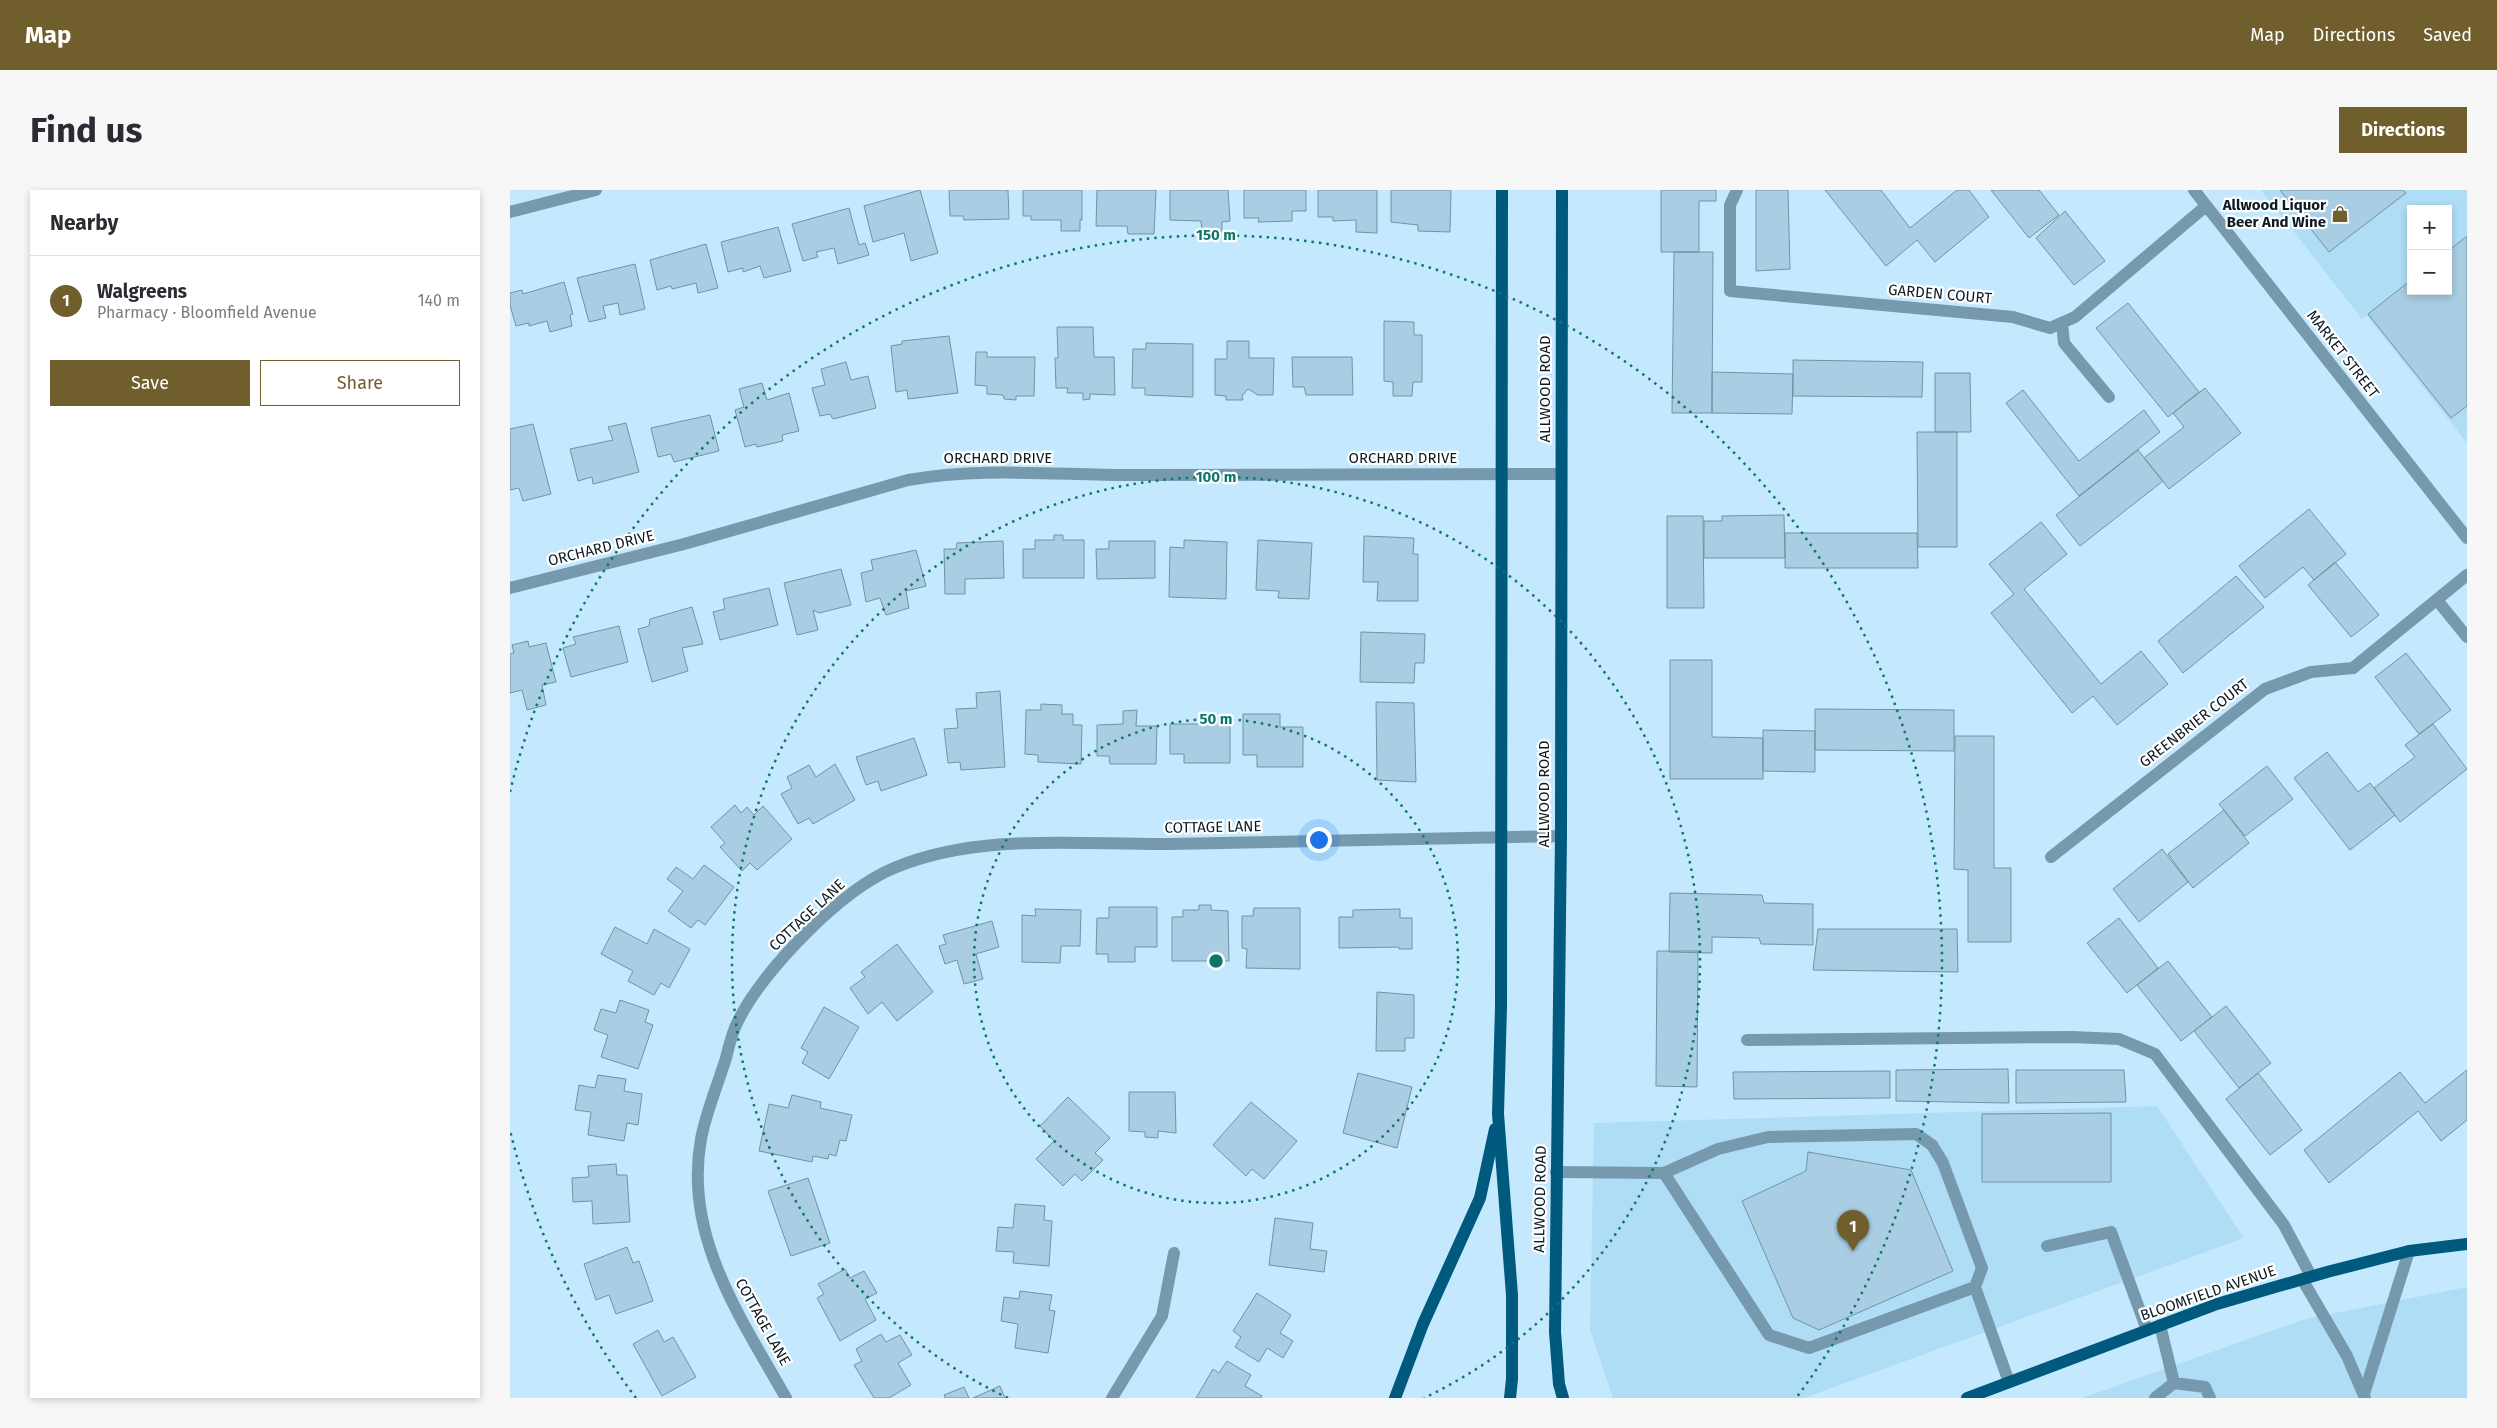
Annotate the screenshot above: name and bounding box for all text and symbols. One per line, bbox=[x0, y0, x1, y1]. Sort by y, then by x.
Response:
text: Map bbox=[25, 21, 71, 49]
text: Map bbox=[2250, 24, 2285, 46]
text: Directions bbox=[2313, 24, 2395, 46]
text: Saved bbox=[2423, 24, 2472, 46]
button: Directions bbox=[2339, 107, 2467, 153]
text: Find us bbox=[30, 109, 142, 151]
place label: Allwood Liquor Beer And Wine bbox=[2222, 196, 2327, 231]
shop icon: Allwood Liquor Beer And Wine bbox=[2330, 204, 2350, 224]
map controls bbox=[2407, 205, 2452, 295]
button: + bbox=[2407, 205, 2452, 250]
text: Nearby bbox=[50, 210, 118, 236]
text: 150 m bbox=[1196, 226, 1236, 244]
button: − bbox=[2407, 250, 2452, 295]
text: Walgreens bbox=[97, 280, 187, 303]
street label: GARDEN COURT bbox=[1887, 281, 1993, 308]
text: 1 bbox=[62, 291, 70, 310]
text: 140 m bbox=[418, 291, 460, 310]
text: Pharmacy · Bloomfield Avenue bbox=[97, 303, 317, 322]
street label: MARKET STREET bbox=[2303, 307, 2383, 402]
street label: ALLWOOD ROAD bbox=[1536, 335, 1554, 443]
button: Save bbox=[50, 360, 250, 406]
button: Share bbox=[260, 360, 460, 406]
street label: ORCHARD DRIVE bbox=[944, 449, 1052, 467]
street label: ORCHARD DRIVE bbox=[1349, 449, 1457, 467]
text: 100 m bbox=[1196, 468, 1236, 486]
street label: ORCHARD DRIVE bbox=[546, 526, 656, 570]
street label: GREENBRIER COURT bbox=[2136, 675, 2252, 771]
text: 50 m bbox=[1199, 710, 1233, 728]
street label: ALLWOOD ROAD bbox=[1535, 740, 1553, 848]
street label: COTTAGE LANE bbox=[1164, 817, 1262, 837]
your location bbox=[1306, 827, 1332, 853]
street label: COTTAGE LANE bbox=[765, 875, 849, 955]
centre of rings bbox=[1207, 952, 1225, 970]
street label: ALLWOOD ROAD bbox=[1530, 1145, 1550, 1253]
pin: 1 bbox=[1837, 1210, 1869, 1251]
street label: BLOOMFIELD AVENUE bbox=[2138, 1261, 2278, 1325]
street label: COTTAGE LANE bbox=[732, 1275, 794, 1369]

